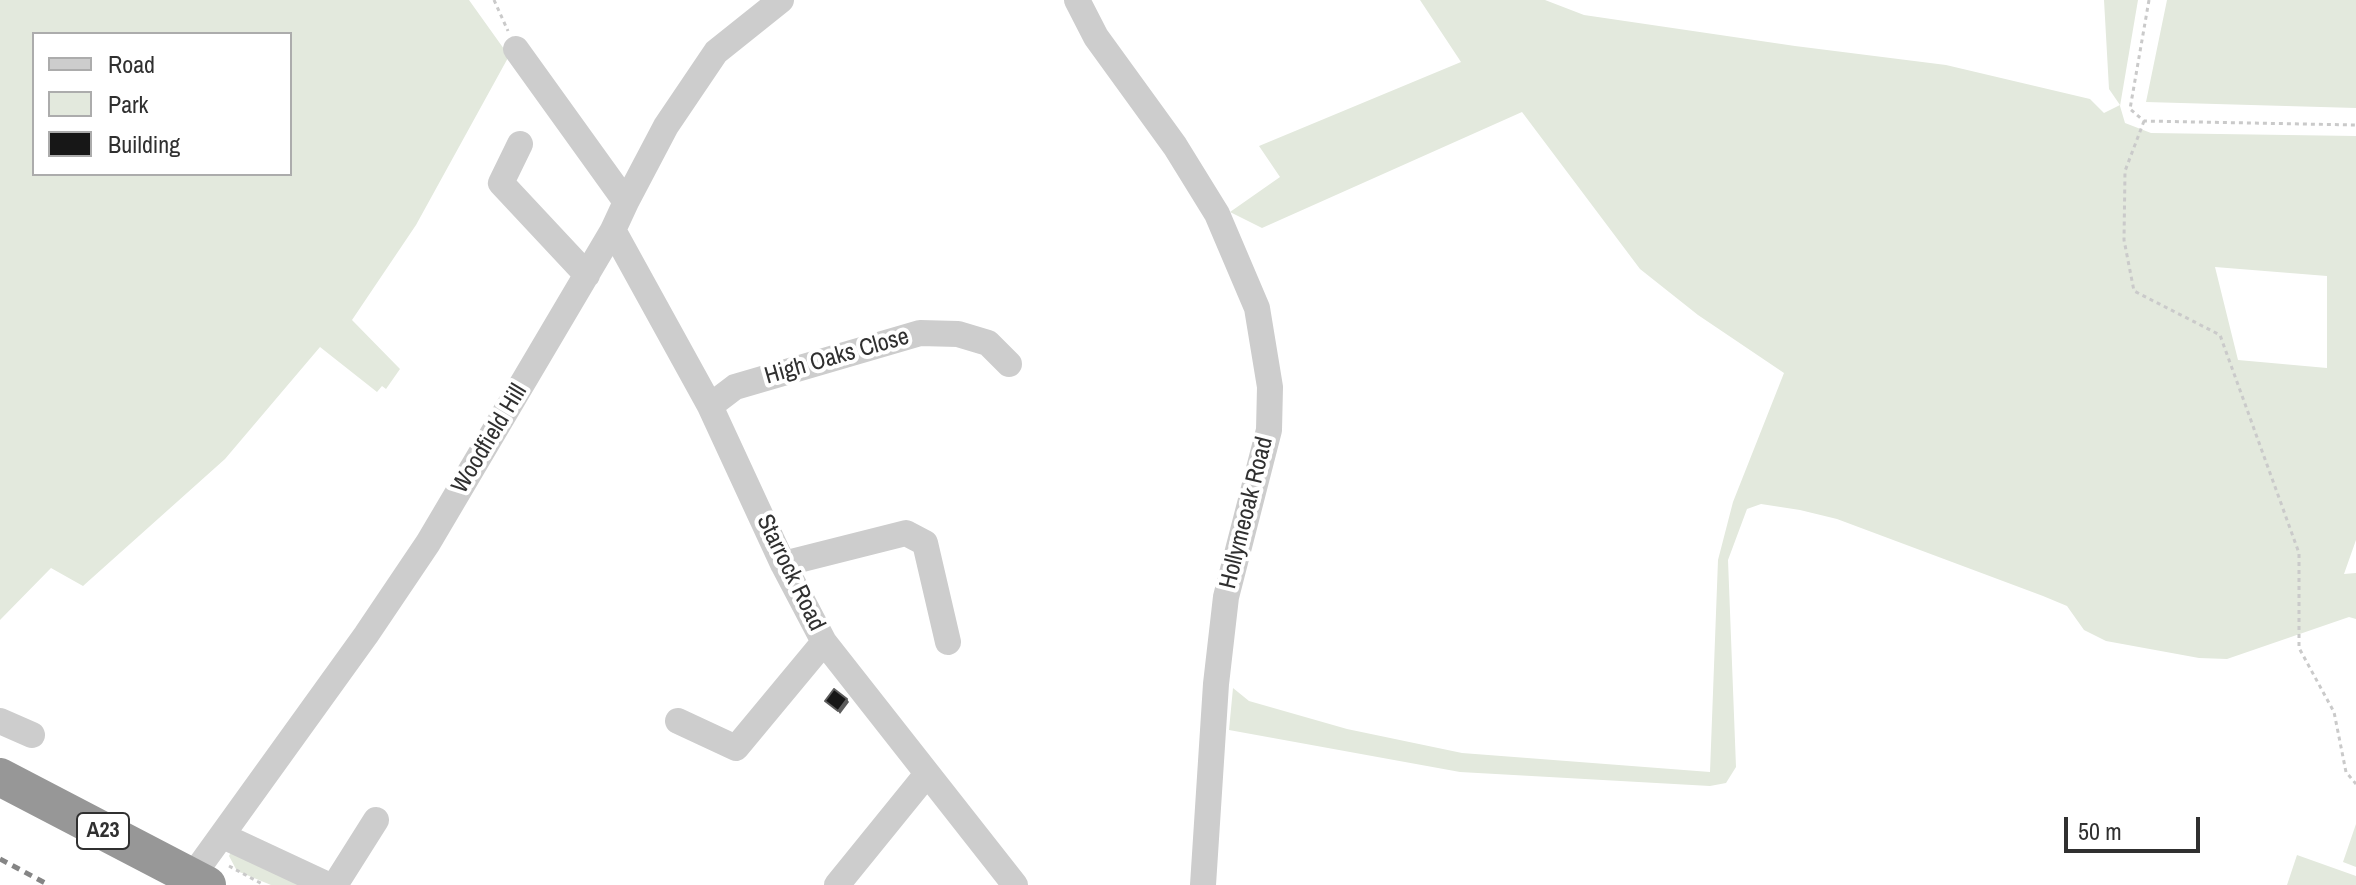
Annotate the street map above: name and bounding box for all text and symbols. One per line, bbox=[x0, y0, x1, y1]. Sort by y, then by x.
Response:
legend bbox=[32, 32, 292, 176]
text: Road bbox=[108, 48, 155, 80]
text: Park bbox=[108, 88, 148, 120]
text: Building bbox=[108, 128, 180, 160]
street label: High Oaks Close bbox=[762, 323, 912, 391]
street label: Woodfield Hill bbox=[446, 379, 534, 499]
street label: Hollymeoak Road bbox=[1214, 434, 1280, 592]
street label: Starrock Road bbox=[749, 510, 831, 636]
scale bar bbox=[2068, 801, 2204, 851]
road number: A23 bbox=[77, 813, 129, 849]
text: 50 m bbox=[2078, 815, 2122, 847]

